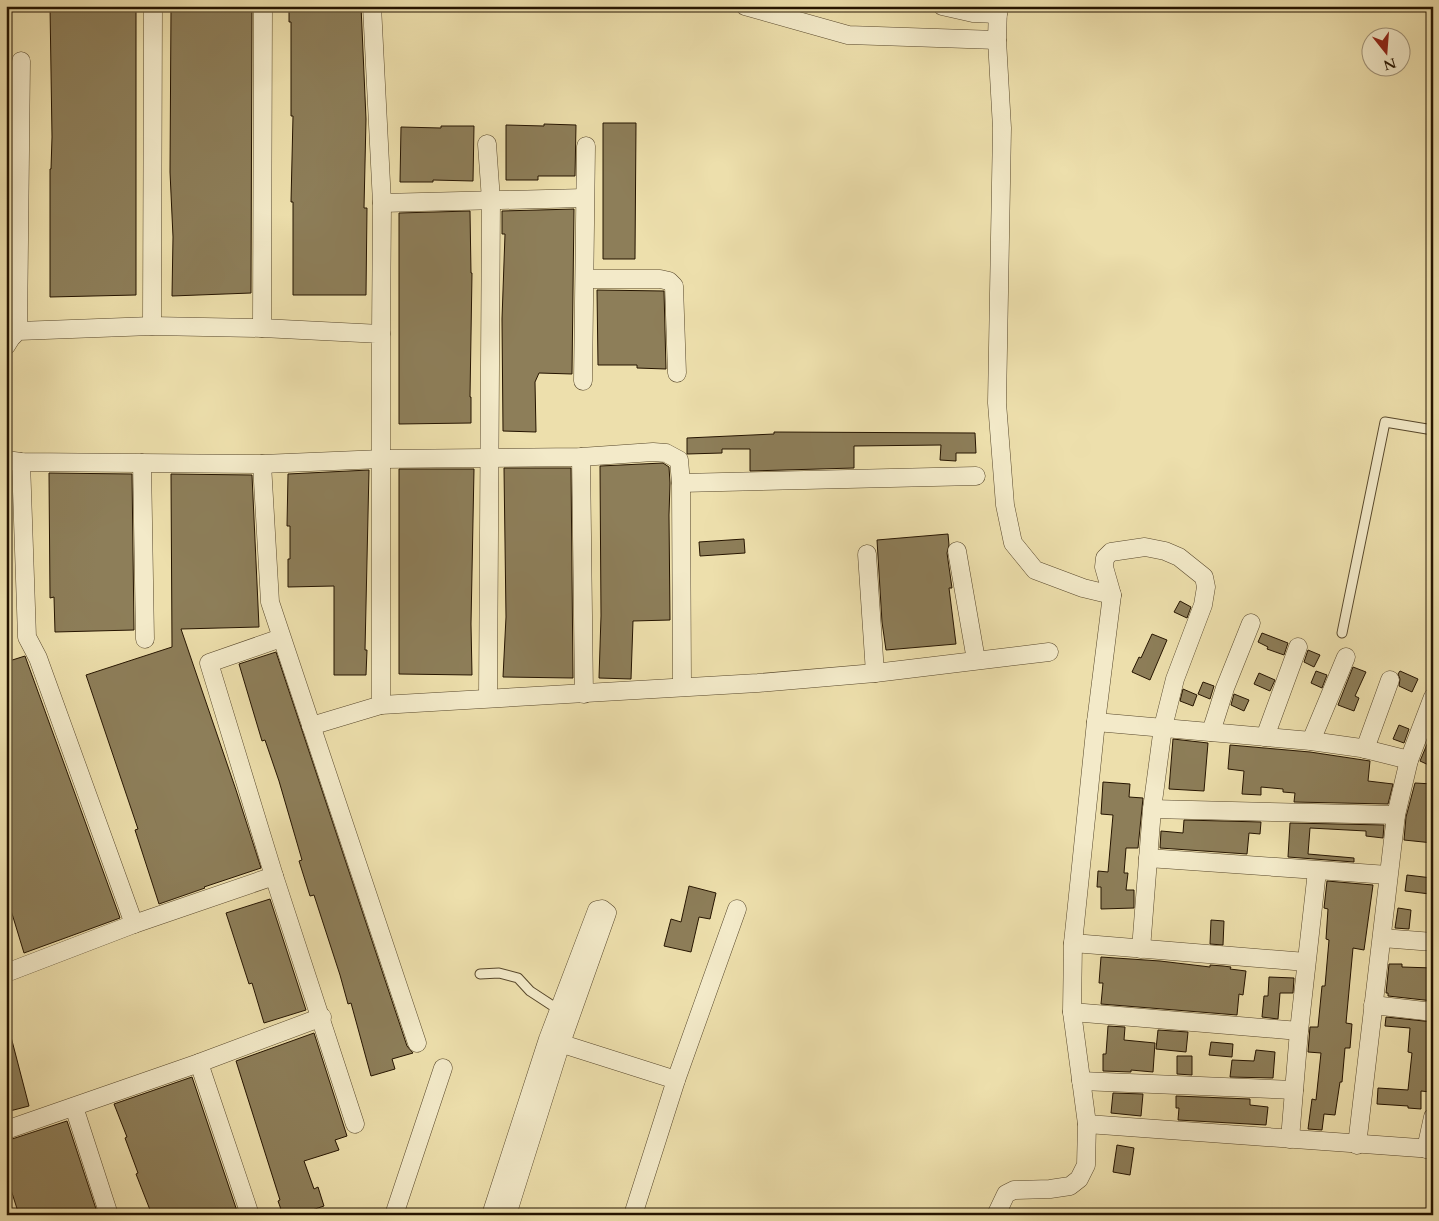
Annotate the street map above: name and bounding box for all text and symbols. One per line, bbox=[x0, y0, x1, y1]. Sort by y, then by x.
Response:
north arrow bbox=[1362, 28, 1412, 78]
text: N bbox=[1381, 53, 1398, 75]

